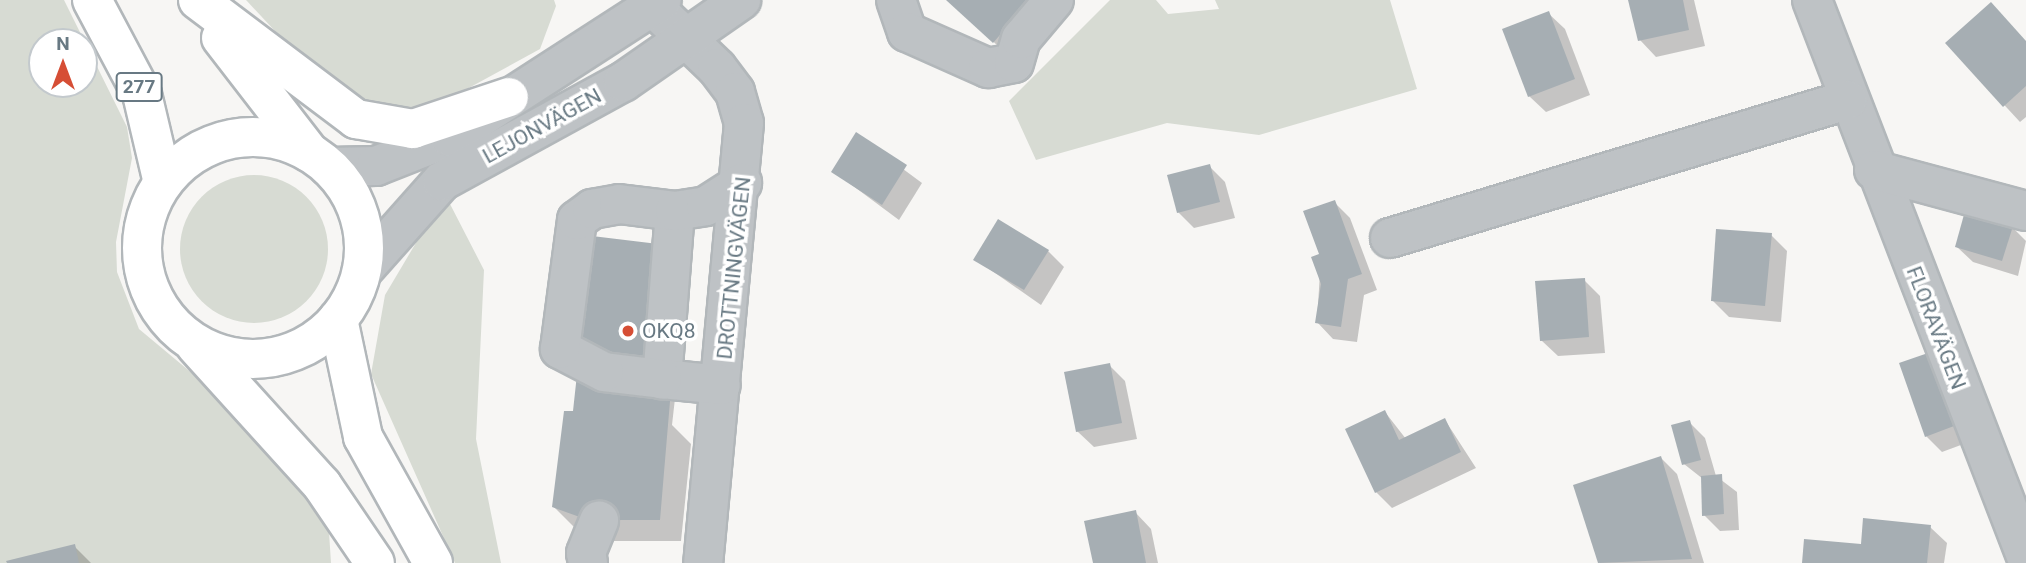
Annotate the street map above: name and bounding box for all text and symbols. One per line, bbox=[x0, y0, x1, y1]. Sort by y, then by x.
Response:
north arrow bbox=[28, 28, 98, 98]
text: N bbox=[56, 32, 70, 55]
road number: 277 bbox=[114, 72, 164, 102]
street label: LEJONVÄGEN bbox=[478, 83, 606, 169]
street label: DROTTNINGVÄGEN bbox=[712, 175, 756, 361]
street label: FLORAVÄGEN bbox=[1901, 263, 1971, 393]
place label: OKQ8 bbox=[642, 318, 696, 344]
marker: OKQ8 bbox=[620, 323, 636, 339]

